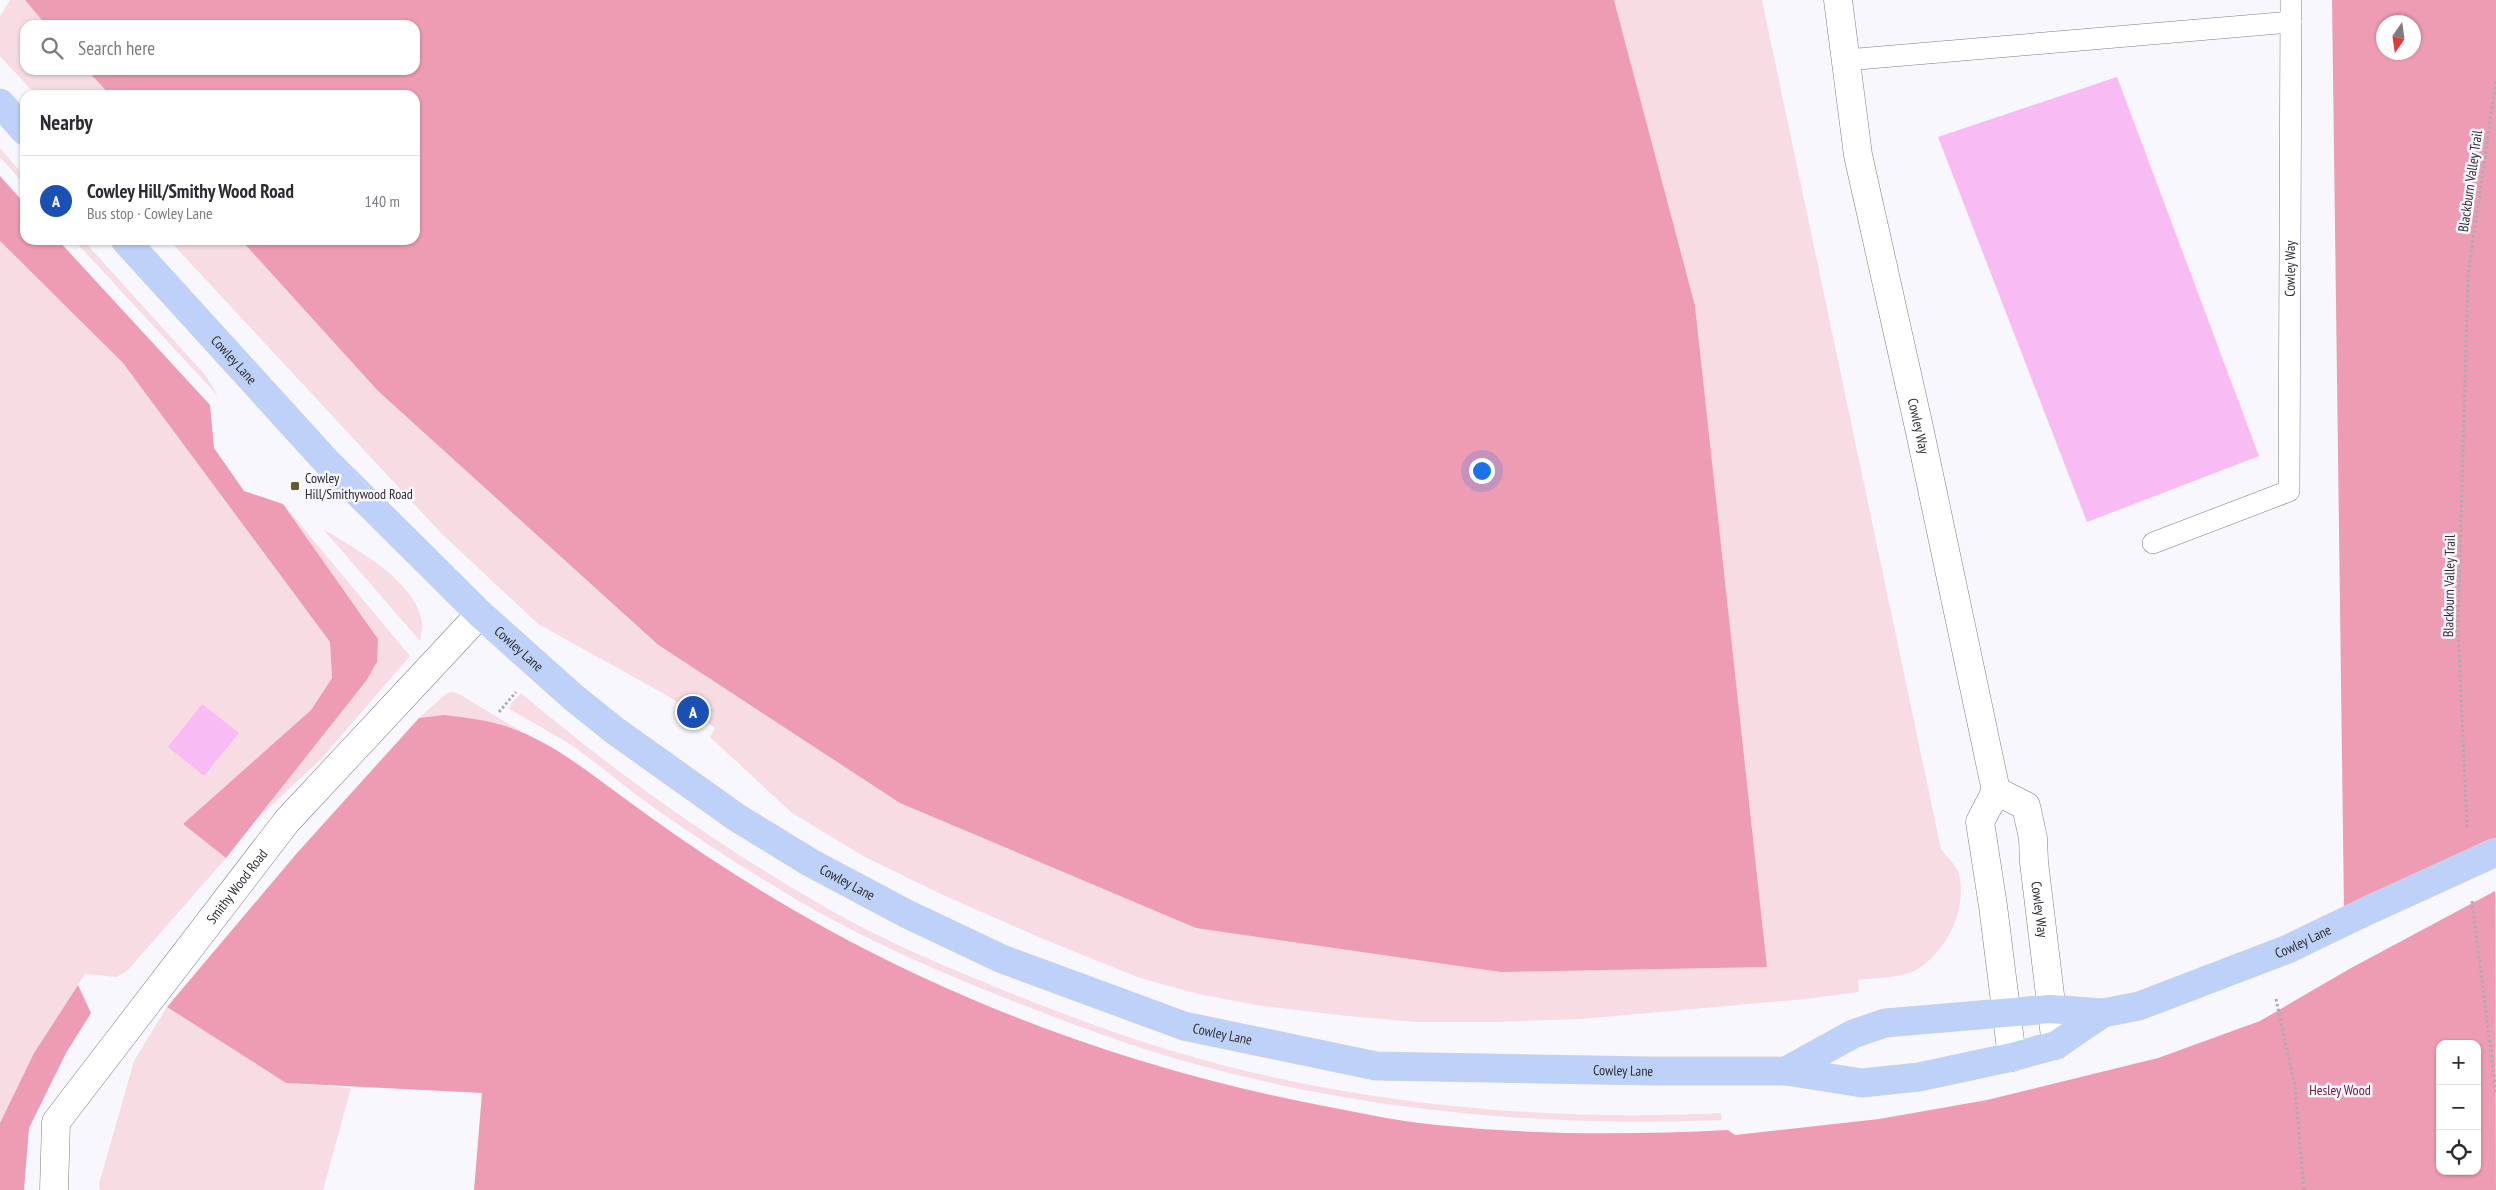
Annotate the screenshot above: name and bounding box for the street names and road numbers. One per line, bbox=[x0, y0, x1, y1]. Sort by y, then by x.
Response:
street label: Blackburn Valley Trail bbox=[2454, 128, 2486, 233]
street label: Cowley Way bbox=[2281, 240, 2299, 297]
street label: Cowley Lane bbox=[207, 332, 261, 388]
street label: Cowley Way bbox=[1904, 396, 1934, 456]
street label: Blackburn Valley Trail bbox=[2439, 534, 2459, 637]
street label: Cowley Lane bbox=[491, 622, 547, 676]
street label: Smithy Wood Road bbox=[202, 845, 271, 928]
street label: Cowley Lane bbox=[817, 860, 878, 904]
street label: Cowley Way bbox=[2027, 880, 2052, 939]
street label: Cowley Lane bbox=[2272, 921, 2334, 962]
street label: Cowley Lane bbox=[1191, 1019, 1254, 1049]
street label: Cowley Lane bbox=[1593, 1061, 1654, 1080]

